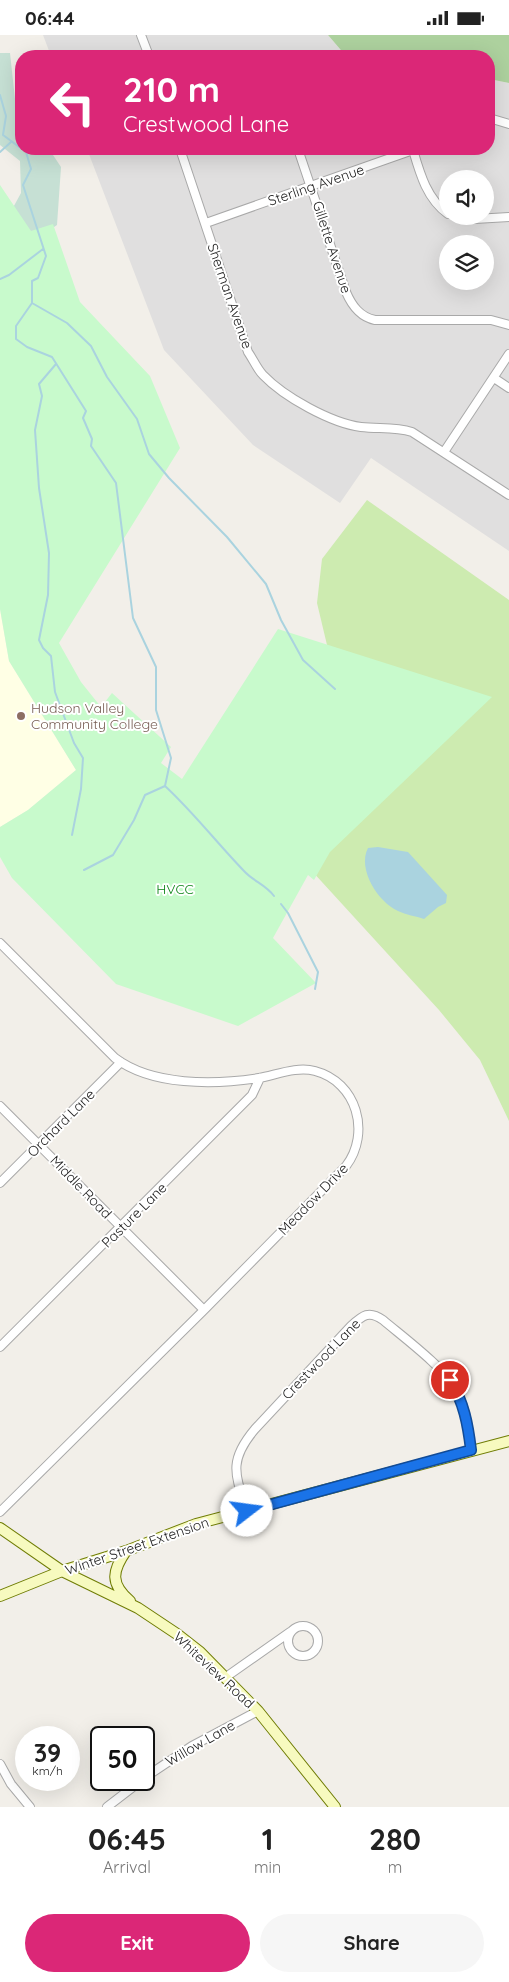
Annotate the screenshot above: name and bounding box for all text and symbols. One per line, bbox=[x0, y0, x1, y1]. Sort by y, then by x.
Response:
text: 06:44 bbox=[25, 6, 75, 30]
text: 210 m bbox=[123, 67, 220, 111]
icon: left bbox=[40, 70, 105, 135]
text: Crestwood Lane bbox=[123, 110, 289, 138]
street label: Sterling Avenue bbox=[266, 160, 367, 210]
map controls bbox=[439, 170, 494, 290]
button: sound bbox=[439, 170, 494, 225]
street label: Gillette Avenue bbox=[309, 199, 355, 295]
button: layers bbox=[439, 235, 494, 290]
street label: Sherman Avenue bbox=[204, 241, 256, 351]
place label: Hudson Valley Community College bbox=[31, 699, 158, 733]
marker: Hudson Valley Community College bbox=[15, 710, 27, 722]
park label: HVCC bbox=[156, 880, 194, 898]
street label: Orchard Lane bbox=[23, 1085, 99, 1161]
street label: Middle Road bbox=[46, 1152, 116, 1222]
street label: Meadow Drive bbox=[274, 1159, 352, 1239]
street label: Pasture Lane bbox=[98, 1179, 170, 1251]
street label: Crestwood Lane bbox=[278, 1315, 364, 1403]
pin bbox=[429, 1359, 471, 1401]
icon: arrive bbox=[436, 1366, 464, 1394]
position arrow bbox=[220, 1484, 272, 1536]
street label: Winter Street Extension bbox=[63, 1513, 211, 1579]
street label: Whiteview Road bbox=[170, 1628, 258, 1712]
street label: Willow Lane bbox=[162, 1716, 238, 1770]
speed limit sign: 50 bbox=[90, 1726, 155, 1791]
text: 39 bbox=[34, 1737, 61, 1768]
text: km/h bbox=[32, 1763, 63, 1778]
text: 06:45 bbox=[88, 1820, 166, 1858]
text: 1 bbox=[262, 1820, 273, 1858]
text: 280 bbox=[369, 1820, 421, 1858]
text: Arrival bbox=[103, 1857, 151, 1877]
text: min bbox=[254, 1857, 281, 1877]
text: m bbox=[388, 1857, 402, 1877]
button: Exit bbox=[25, 1914, 250, 1972]
button: Share bbox=[260, 1914, 484, 1972]

